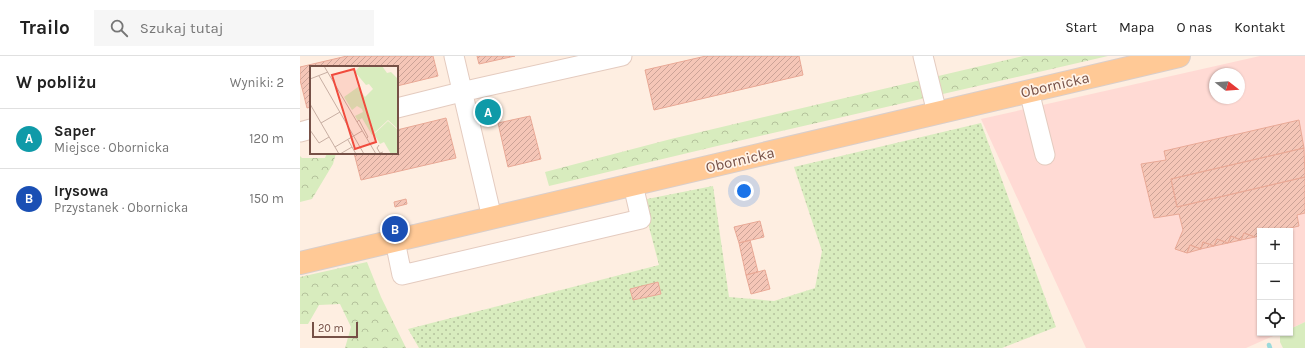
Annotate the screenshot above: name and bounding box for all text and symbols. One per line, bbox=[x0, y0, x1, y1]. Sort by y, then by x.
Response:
search box bbox=[94, 10, 374, 46]
text: Trailo bbox=[20, 17, 70, 39]
icon: search bbox=[108, 17, 130, 39]
text: Szukaj tutaj bbox=[140, 19, 223, 37]
text: Start bbox=[1065, 19, 1097, 36]
text: Mapa bbox=[1119, 19, 1154, 36]
text: O nas bbox=[1176, 19, 1212, 36]
text: Kontakt bbox=[1234, 19, 1285, 36]
inset map bbox=[310, 66, 398, 154]
street label: Obornicka bbox=[1019, 68, 1091, 102]
north arrow bbox=[1209, 68, 1245, 104]
text: W pobliżu bbox=[16, 72, 97, 92]
text: Wyniki: 2 bbox=[230, 75, 284, 90]
pin: A bbox=[475, 97, 501, 127]
text: Saper bbox=[54, 122, 95, 140]
text: A bbox=[25, 131, 33, 146]
text: 120 m bbox=[249, 131, 284, 146]
text: Miejsce · Obornicka bbox=[54, 140, 169, 155]
street label: Obornicka bbox=[704, 143, 776, 177]
your location bbox=[734, 181, 754, 201]
text: Irysowa bbox=[54, 182, 109, 200]
text: B bbox=[25, 191, 33, 206]
text: 150 m bbox=[249, 191, 284, 206]
text: Przystanek · Obornicka bbox=[54, 200, 188, 215]
pin: B bbox=[382, 214, 408, 244]
map controls bbox=[1257, 228, 1293, 336]
button: + bbox=[1257, 228, 1293, 264]
button: − bbox=[1257, 264, 1293, 300]
button: locate bbox=[1257, 300, 1293, 336]
scale bar bbox=[312, 320, 358, 339]
text: 20 m bbox=[318, 322, 344, 335]

